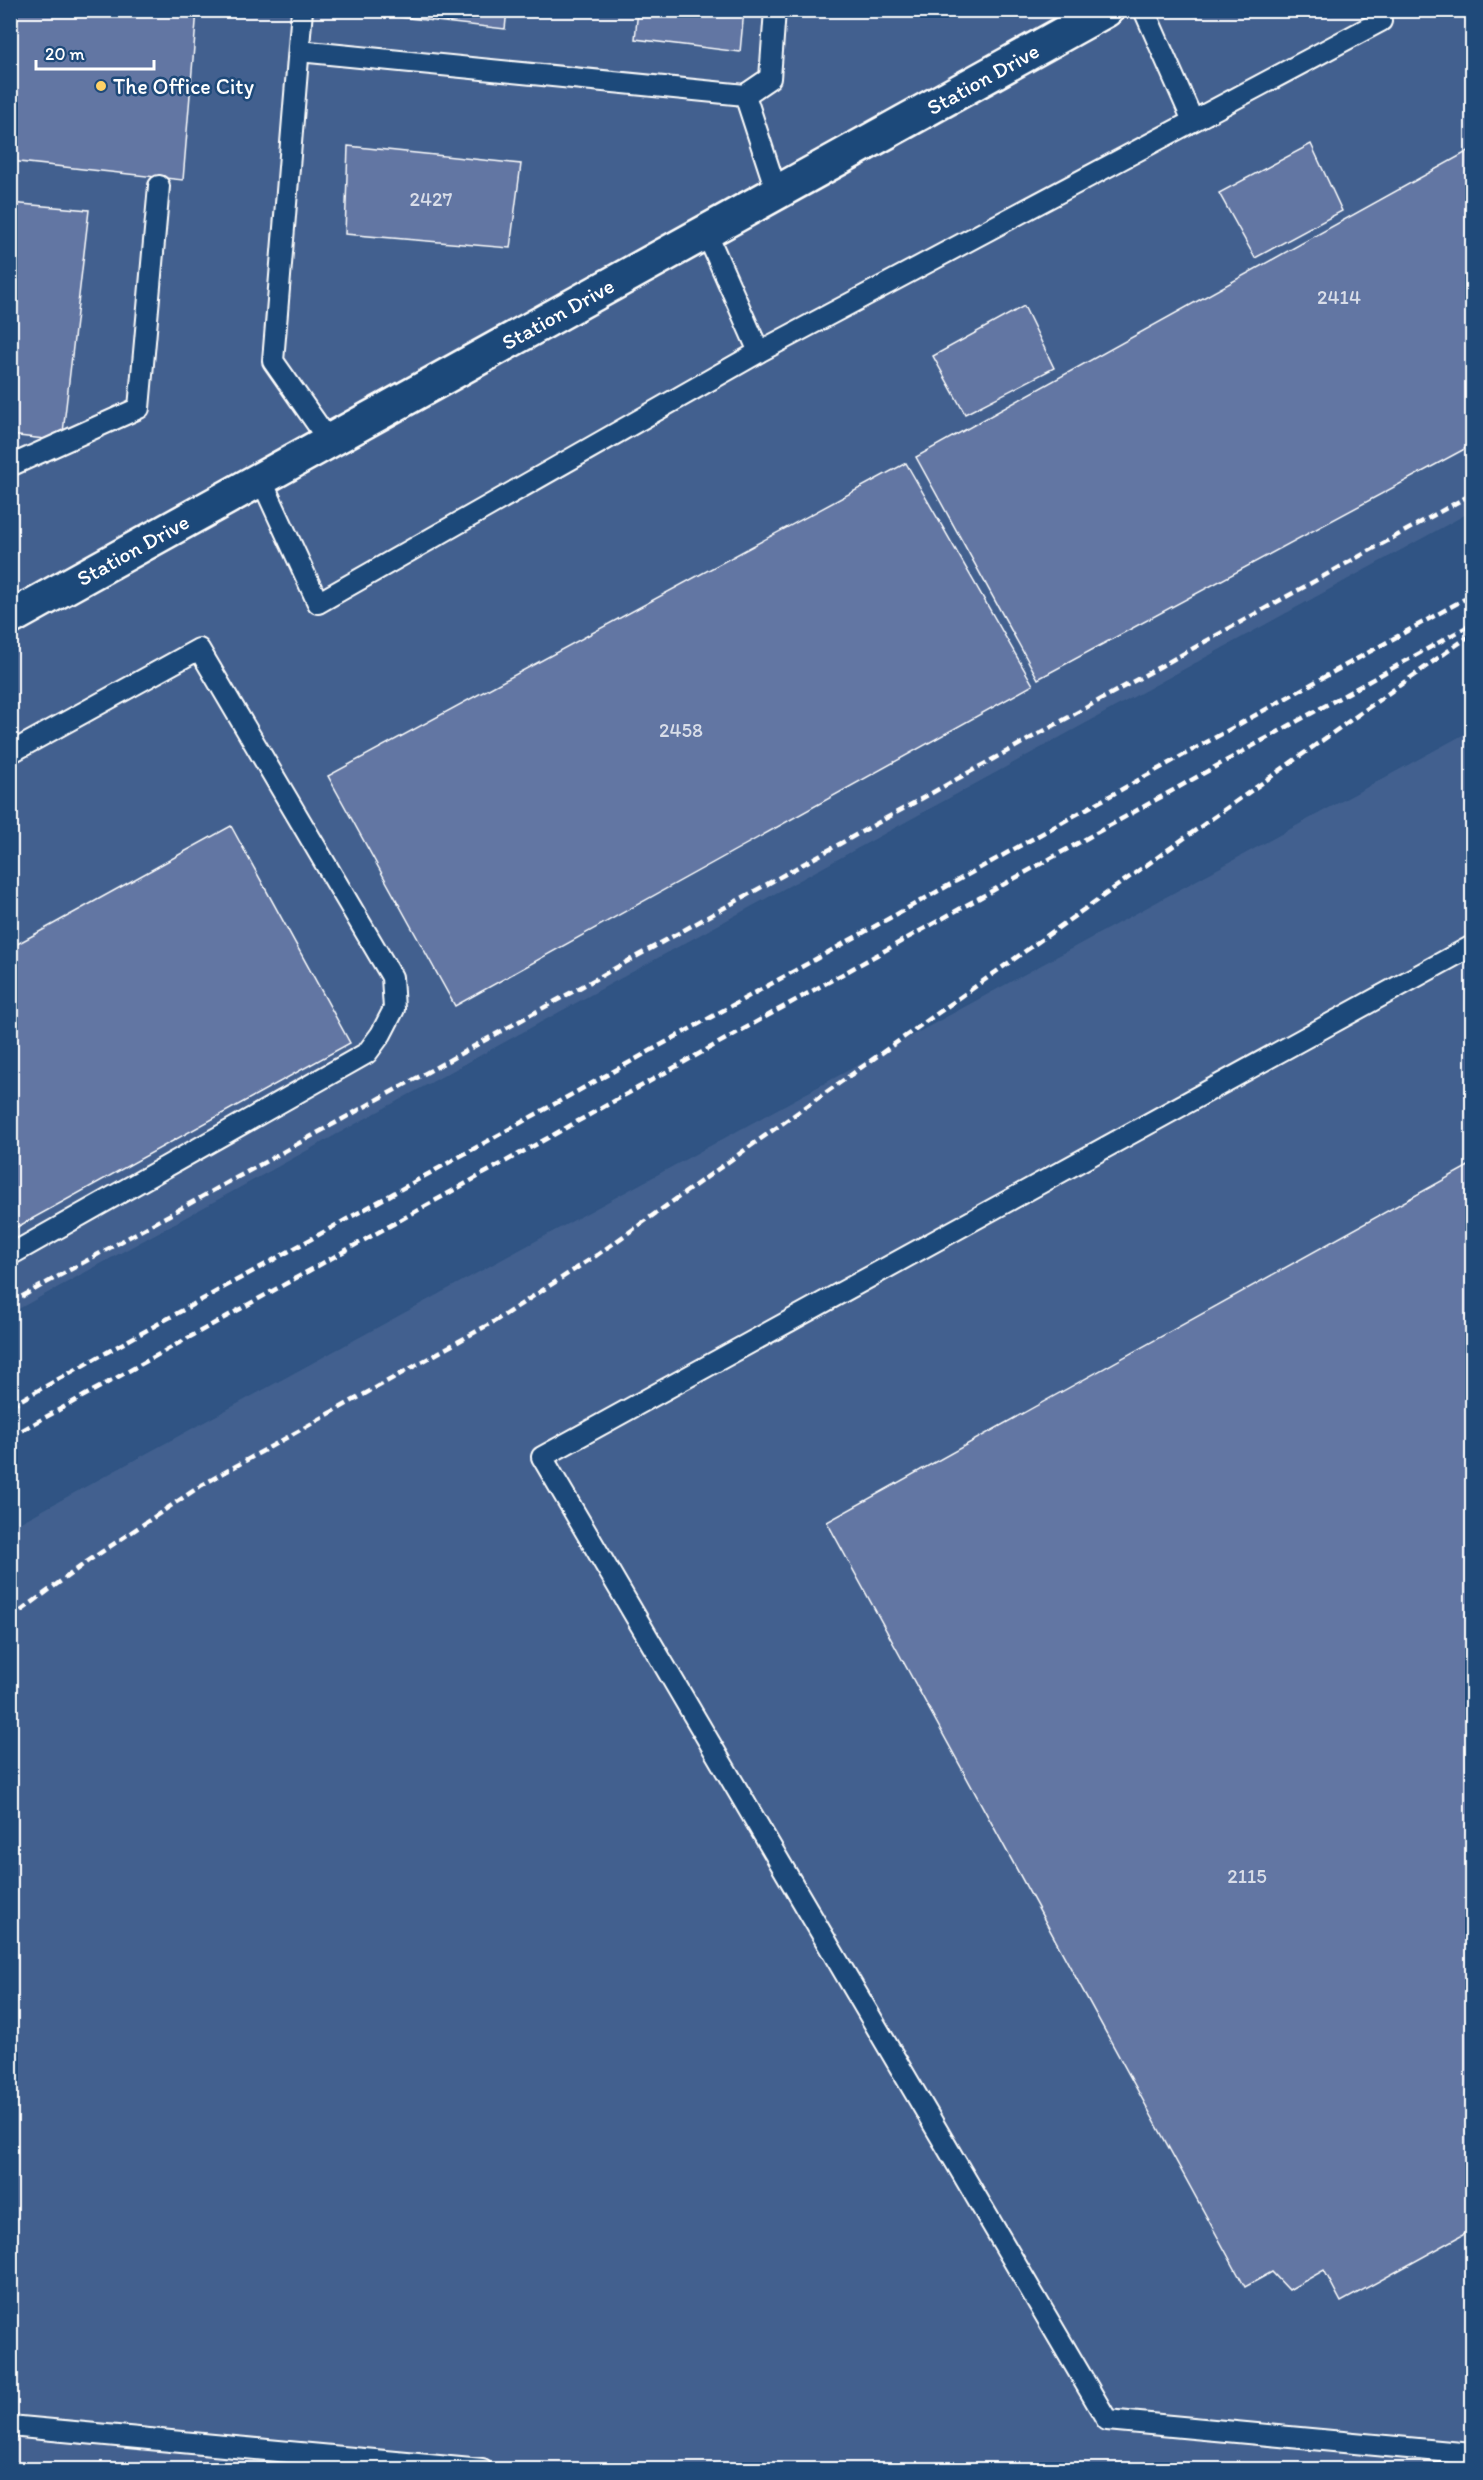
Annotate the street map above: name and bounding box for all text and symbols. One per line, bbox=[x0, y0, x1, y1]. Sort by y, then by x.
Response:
scale bar bbox=[36, 33, 154, 71]
street label: Station Drive bbox=[922, 37, 1044, 121]
text: 20 m bbox=[45, 43, 85, 65]
place label: The Office City bbox=[113, 73, 255, 100]
marker: The Office City bbox=[94, 79, 108, 93]
house number: 2427 bbox=[410, 187, 453, 211]
street label: Station Drive bbox=[497, 272, 619, 356]
house number: 2414 bbox=[1317, 285, 1361, 309]
street label: Station Drive bbox=[72, 508, 194, 592]
house number: 2458 bbox=[659, 718, 703, 742]
house number: 2115 bbox=[1227, 1864, 1267, 1888]

